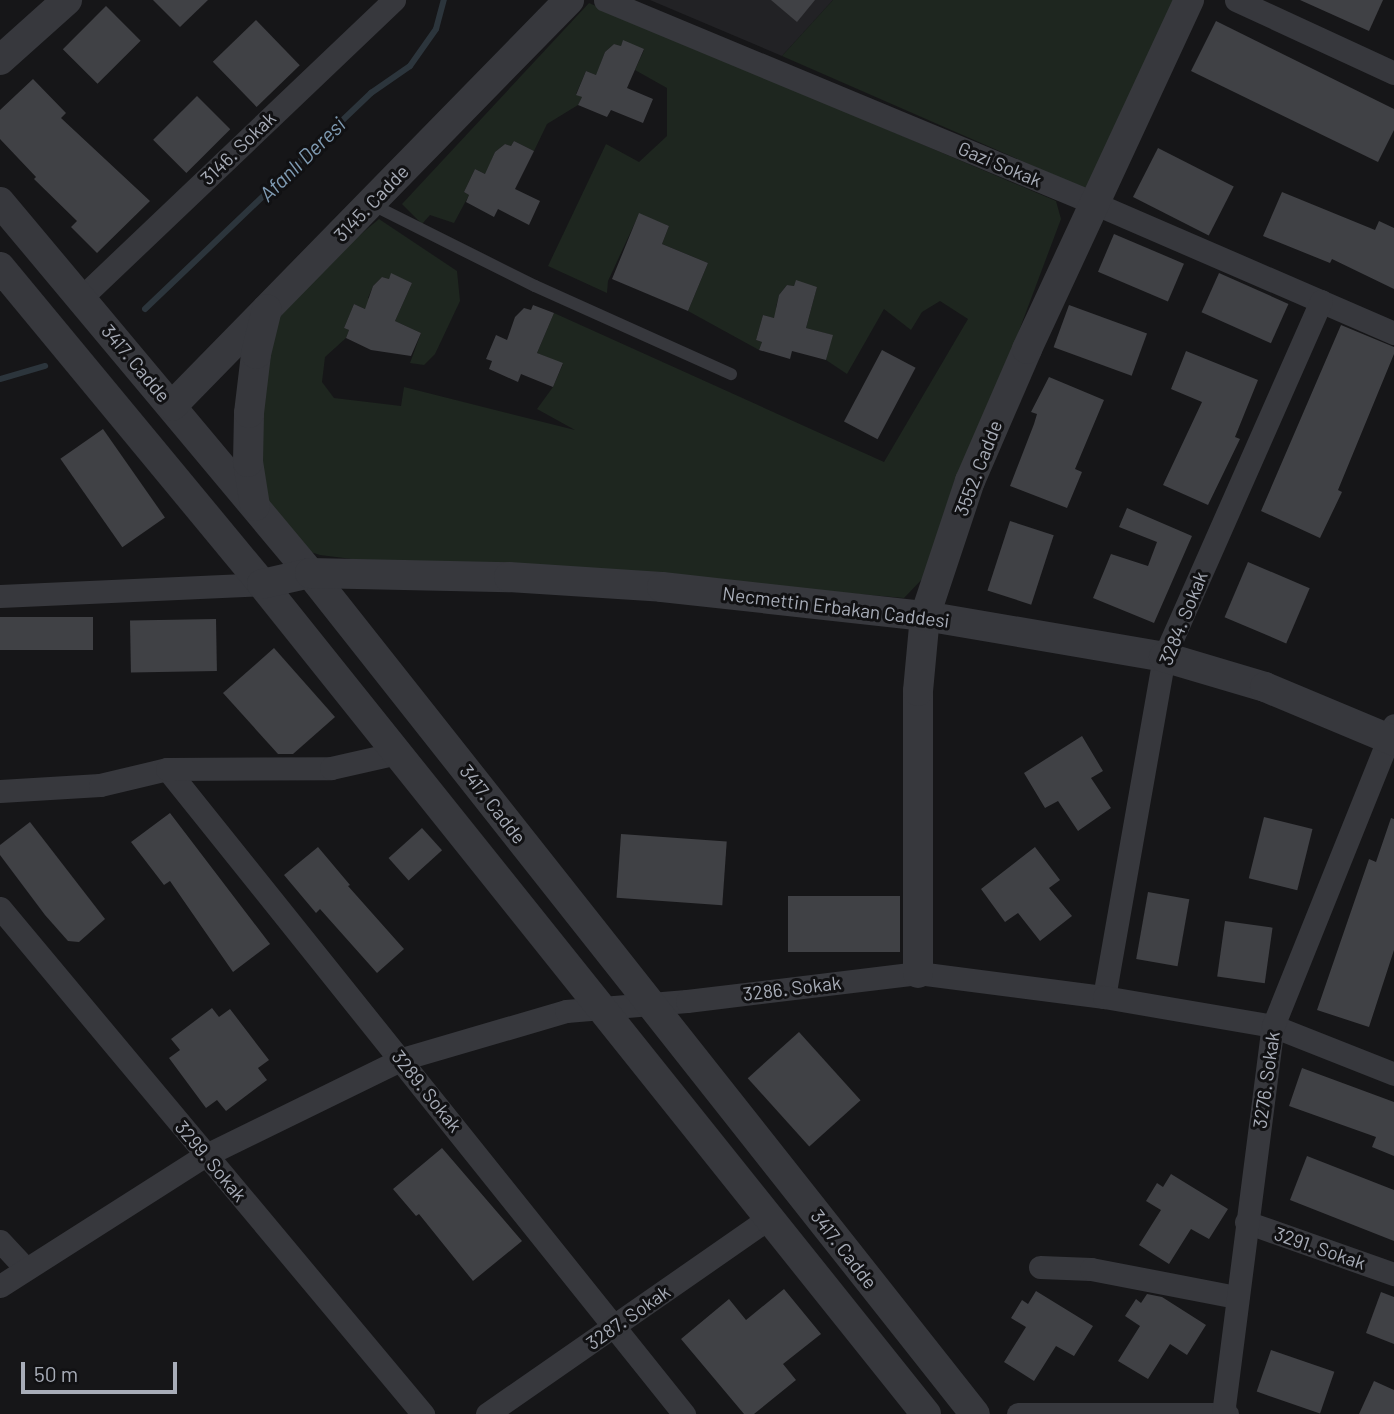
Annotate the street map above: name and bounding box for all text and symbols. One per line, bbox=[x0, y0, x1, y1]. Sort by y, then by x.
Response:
street label: 3146. Sokak bbox=[196, 107, 280, 189]
water label: Afanlı Deresi bbox=[254, 112, 350, 206]
street label: Gazi Sokak bbox=[955, 136, 1045, 192]
street label: 3145. Cadde bbox=[329, 160, 413, 246]
street label: 3417. Cadde bbox=[97, 320, 175, 406]
street label: 3552. Cadde bbox=[949, 417, 1007, 519]
street label: 3284. Sokak bbox=[1154, 568, 1212, 668]
street label: Necmettin Erbakan Caddesi bbox=[721, 582, 951, 632]
street label: 3417. Cadde bbox=[455, 760, 531, 848]
street label: 3286. Sokak bbox=[742, 971, 842, 1005]
street label: 3276. Sokak bbox=[1248, 1030, 1284, 1130]
street label: 3289. Sokak bbox=[387, 1045, 467, 1137]
street label: 3299. Sokak bbox=[170, 1116, 252, 1206]
street label: 3417. Cadde bbox=[806, 1205, 882, 1293]
street label: 3291. Sokak bbox=[1271, 1222, 1369, 1274]
street label: 3287. Sokak bbox=[582, 1280, 674, 1354]
scale bar bbox=[24, 1348, 180, 1392]
text: 50 m bbox=[34, 1361, 78, 1386]

